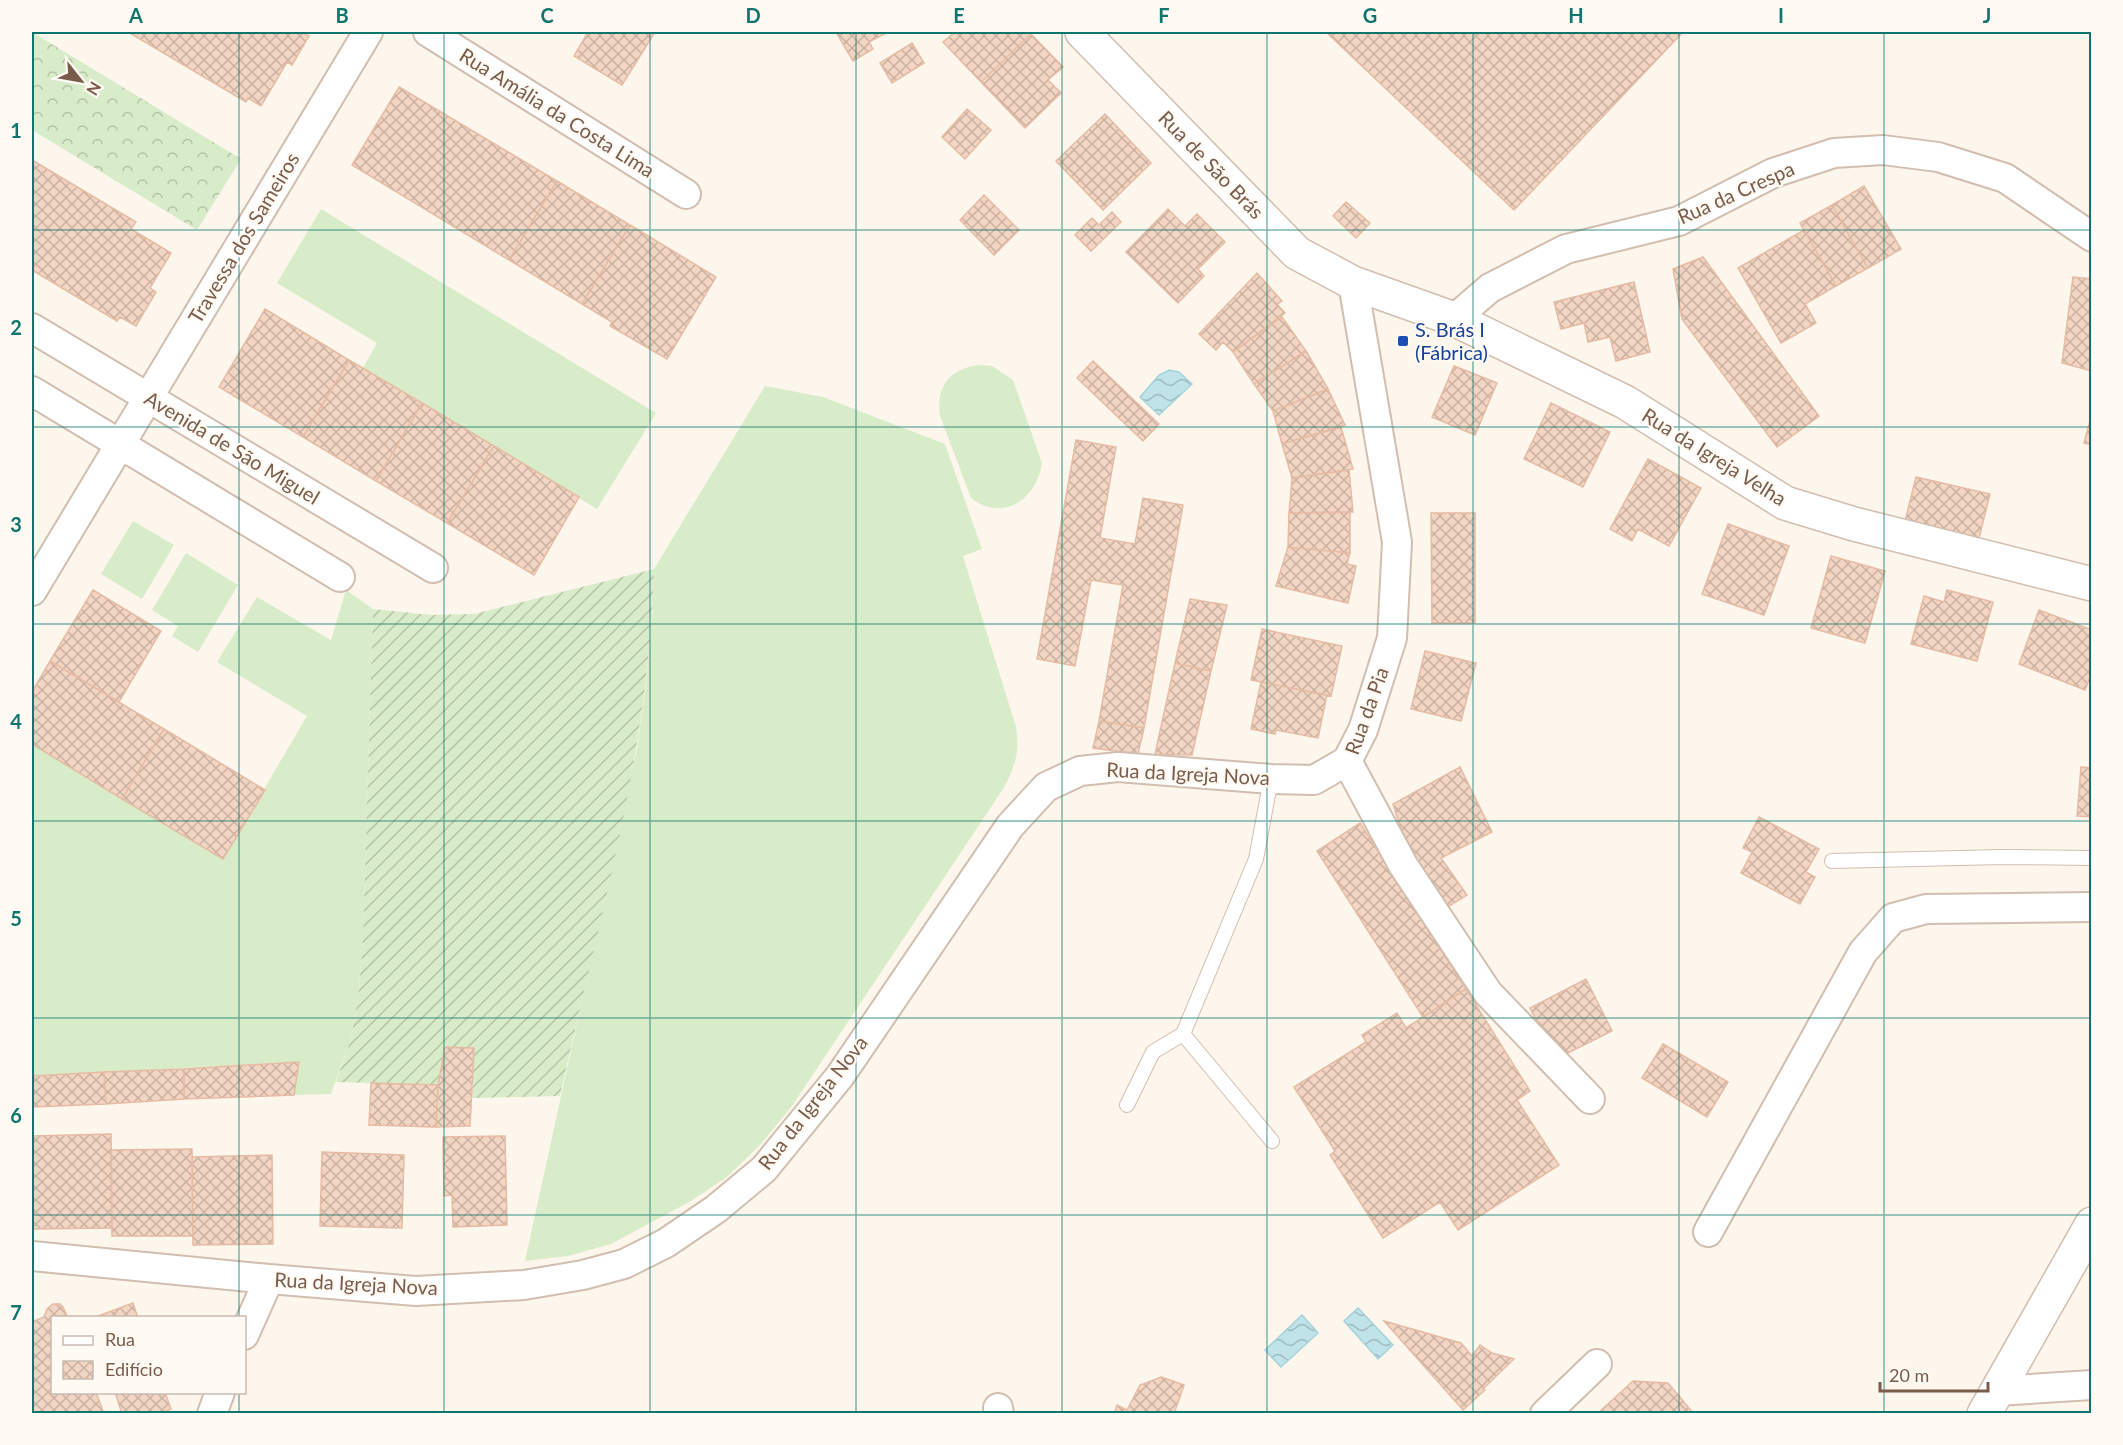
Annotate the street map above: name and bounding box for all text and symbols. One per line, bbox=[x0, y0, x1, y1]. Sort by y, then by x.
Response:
text: A bbox=[128, 3, 143, 27]
text: B bbox=[335, 3, 349, 27]
text: C bbox=[540, 3, 554, 27]
text: D bbox=[745, 3, 761, 27]
text: E bbox=[953, 3, 965, 27]
text: F bbox=[1158, 3, 1170, 27]
text: G bbox=[1363, 3, 1377, 27]
text: H bbox=[1568, 3, 1584, 27]
text: I bbox=[1778, 3, 1784, 27]
text: J bbox=[1983, 3, 1991, 27]
street label: Rua Amália da Costa Lima bbox=[456, 42, 659, 182]
north arrow bbox=[51, 51, 111, 111]
text: N bbox=[83, 79, 106, 99]
street label: Rua de São Brás bbox=[1154, 105, 1269, 223]
text: 1 bbox=[10, 118, 22, 142]
street label: Travessa dos Sameiros bbox=[183, 148, 304, 327]
street label: Rua da Crespa bbox=[1674, 156, 1798, 228]
text: 2 bbox=[10, 315, 22, 339]
place label: S. Brás I (Fábrica) bbox=[1415, 317, 1488, 364]
marker: S. Brás I (Fábrica) bbox=[1396, 334, 1410, 348]
street label: Avenida de São Miguel bbox=[141, 385, 324, 509]
street label: Rua da Igreja Velha bbox=[1638, 402, 1791, 510]
text: 3 bbox=[10, 512, 22, 536]
street label: Rua da Pia bbox=[1339, 664, 1393, 758]
text: 4 bbox=[10, 709, 22, 733]
street label: Rua da Igreja Nova bbox=[1106, 757, 1270, 789]
text: 5 bbox=[10, 906, 22, 930]
street label: Rua da Igreja Nova bbox=[752, 1031, 872, 1174]
text: 6 bbox=[10, 1103, 22, 1127]
street label: Rua da Igreja Nova bbox=[274, 1267, 438, 1299]
text: 7 bbox=[10, 1300, 22, 1324]
legend bbox=[51, 1316, 246, 1394]
text: Rua bbox=[105, 1328, 135, 1350]
scale bar bbox=[1880, 1355, 1988, 1393]
text: Edifício bbox=[105, 1358, 163, 1380]
text: 20 m bbox=[1889, 1364, 1929, 1386]

